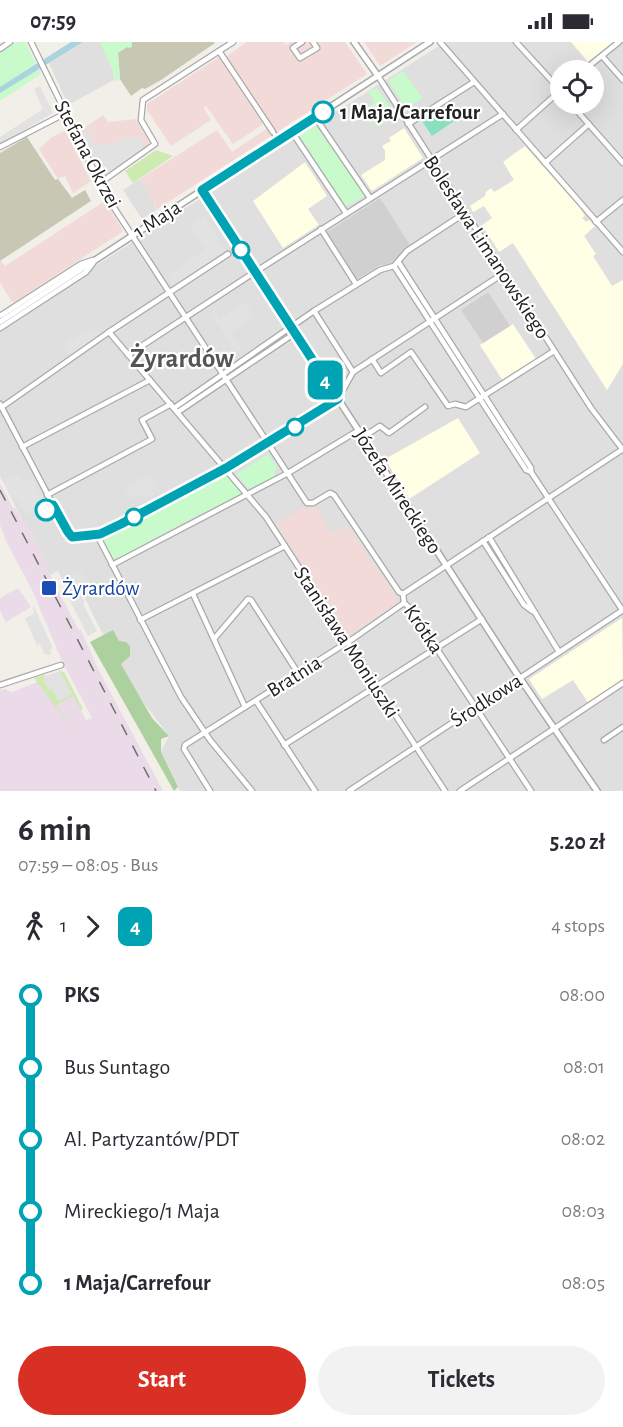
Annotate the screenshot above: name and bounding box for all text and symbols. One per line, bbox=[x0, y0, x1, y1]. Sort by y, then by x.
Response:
text: 07:59 bbox=[30, 10, 76, 32]
map controls bbox=[550, 60, 604, 114]
button: locate bbox=[550, 60, 604, 114]
street label: Stefana Okrzei bbox=[50, 97, 125, 211]
marker: 1 Maja/Carrefour bbox=[312, 101, 334, 123]
place label: 1 Maja/Carrefour bbox=[340, 102, 481, 123]
street label: Bolesława Limanowskiego bbox=[420, 152, 554, 342]
street label: 1 Maja bbox=[130, 196, 185, 242]
unlabelled marker bbox=[232, 241, 250, 259]
district label: Żyrardów bbox=[130, 343, 234, 373]
line badge: 4 bbox=[306, 360, 344, 400]
text: 4 bbox=[320, 370, 330, 391]
unlabelled marker bbox=[286, 418, 304, 436]
street label: Józefa Mireckiego bbox=[349, 425, 446, 558]
unlabelled marker bbox=[35, 499, 57, 521]
unlabelled marker bbox=[125, 508, 143, 526]
street label: Stanisława Moniuszki bbox=[290, 563, 403, 722]
place label: Żyrardów bbox=[62, 577, 140, 599]
marker: Żyrardów bbox=[40, 579, 58, 597]
street label: Krótka bbox=[400, 601, 448, 658]
street label: Bratnia bbox=[263, 652, 325, 701]
street label: Środkowa bbox=[445, 667, 526, 731]
text: 6 min bbox=[18, 814, 92, 847]
text: 5.20 zł bbox=[550, 831, 605, 853]
text: 07:59 – 08:05 · Bus bbox=[18, 855, 158, 875]
icon: walk bbox=[18, 910, 51, 943]
icon: forward bbox=[76, 910, 109, 943]
text: 1 bbox=[60, 916, 67, 936]
text: 4 bbox=[130, 916, 140, 937]
text: 4 stops bbox=[551, 916, 605, 936]
text: PKS bbox=[64, 984, 100, 1006]
text: 08:00 bbox=[559, 985, 605, 1005]
text: Bus Suntago bbox=[64, 1056, 170, 1078]
text: 08:01 bbox=[563, 1057, 605, 1077]
text: Al. Partyzantów/PDT bbox=[64, 1128, 239, 1150]
text: 08:02 bbox=[561, 1129, 605, 1149]
text: Mireckiego/1 Maja bbox=[64, 1200, 220, 1222]
text: 08:03 bbox=[562, 1201, 605, 1221]
text: 1 Maja/Carrefour bbox=[64, 1272, 211, 1294]
text: 08:05 bbox=[561, 1273, 605, 1293]
button: Start bbox=[18, 1346, 306, 1415]
button: Tickets bbox=[318, 1346, 605, 1415]

